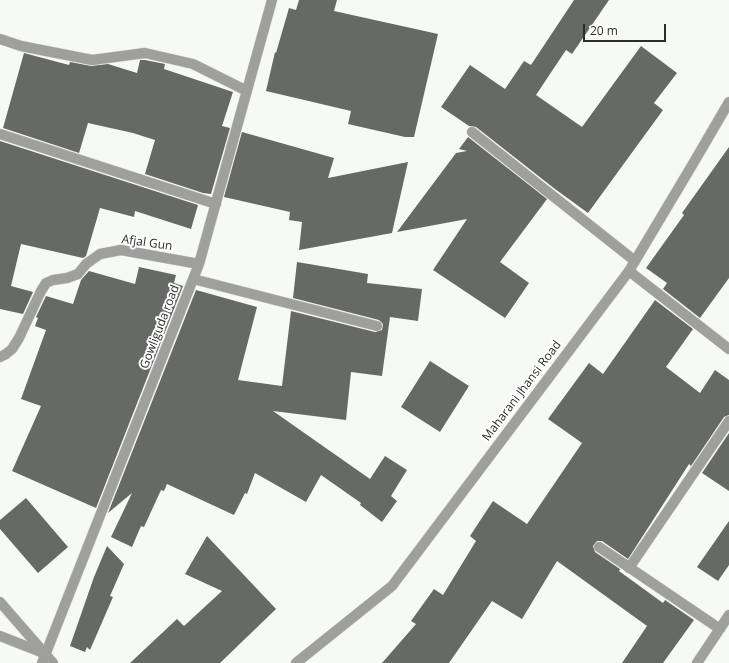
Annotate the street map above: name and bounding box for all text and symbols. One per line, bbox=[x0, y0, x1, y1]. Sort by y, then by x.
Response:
scale bar bbox=[585, 16, 668, 42]
text: 20 m bbox=[590, 22, 618, 39]
street label: Afjal Gun bbox=[121, 232, 173, 254]
street label: Gowliguda road bbox=[137, 283, 183, 371]
street label: Maharani Jhansi Road bbox=[480, 338, 564, 444]

